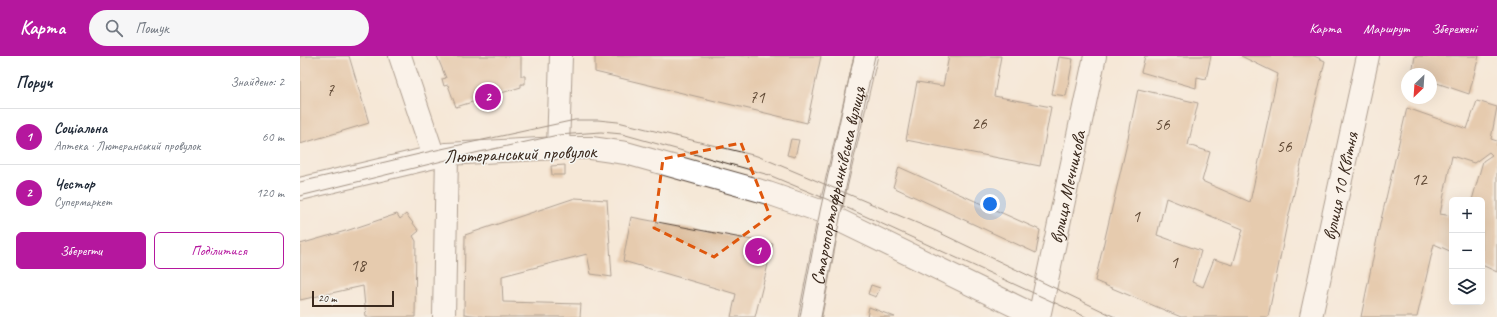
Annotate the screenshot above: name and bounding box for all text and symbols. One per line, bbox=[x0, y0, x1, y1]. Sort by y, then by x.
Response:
search box bbox=[89, 10, 369, 46]
text: Карта bbox=[20, 16, 65, 40]
icon: search bbox=[103, 17, 125, 39]
text: Пошук bbox=[135, 19, 169, 38]
text: Карта bbox=[1309, 20, 1341, 37]
text: Маршрут bbox=[1363, 20, 1409, 37]
text: Збережені bbox=[1431, 20, 1477, 37]
north arrow bbox=[1401, 68, 1437, 104]
text: Поруч bbox=[16, 72, 52, 93]
text: Знайдено: 2 bbox=[230, 74, 284, 90]
house number: 7 bbox=[326, 80, 335, 101]
pin: 2 bbox=[475, 82, 501, 112]
street label: Старопортофранківська вулиця bbox=[805, 83, 872, 287]
house number: 71 bbox=[749, 87, 766, 108]
house number: 26 bbox=[971, 113, 988, 134]
house number: 56 bbox=[1154, 114, 1171, 135]
text: Соціальна bbox=[54, 119, 107, 138]
street label: вулиця Мечникова bbox=[1044, 127, 1092, 246]
text: 1 bbox=[26, 129, 32, 145]
text: 60 m bbox=[262, 129, 284, 145]
street label: вулиця 10 Квітня bbox=[1317, 129, 1364, 243]
house number: 56 bbox=[1276, 136, 1293, 157]
text: Аптека · Лютеранський провулок bbox=[54, 138, 201, 154]
street label: Лютеранський провулок bbox=[444, 139, 599, 169]
house number: 12 bbox=[1411, 169, 1428, 190]
text: Честор bbox=[54, 175, 95, 194]
text: 2 bbox=[26, 185, 32, 201]
text: 120 m bbox=[256, 185, 284, 201]
text: Супермаркет bbox=[54, 194, 112, 210]
your location bbox=[980, 194, 1000, 214]
map controls bbox=[1449, 197, 1485, 305]
button: + bbox=[1449, 197, 1485, 233]
house number: 1 bbox=[1132, 206, 1141, 227]
button: Зберегти bbox=[16, 232, 146, 269]
button: Поділитися bbox=[154, 232, 284, 269]
button: − bbox=[1449, 233, 1485, 269]
pin: 1 bbox=[745, 236, 771, 266]
house number: 1 bbox=[1170, 252, 1179, 273]
house number: 18 bbox=[350, 255, 368, 276]
button: layers bbox=[1449, 269, 1485, 305]
scale bar bbox=[312, 289, 394, 308]
text: 20 m bbox=[318, 291, 337, 305]

